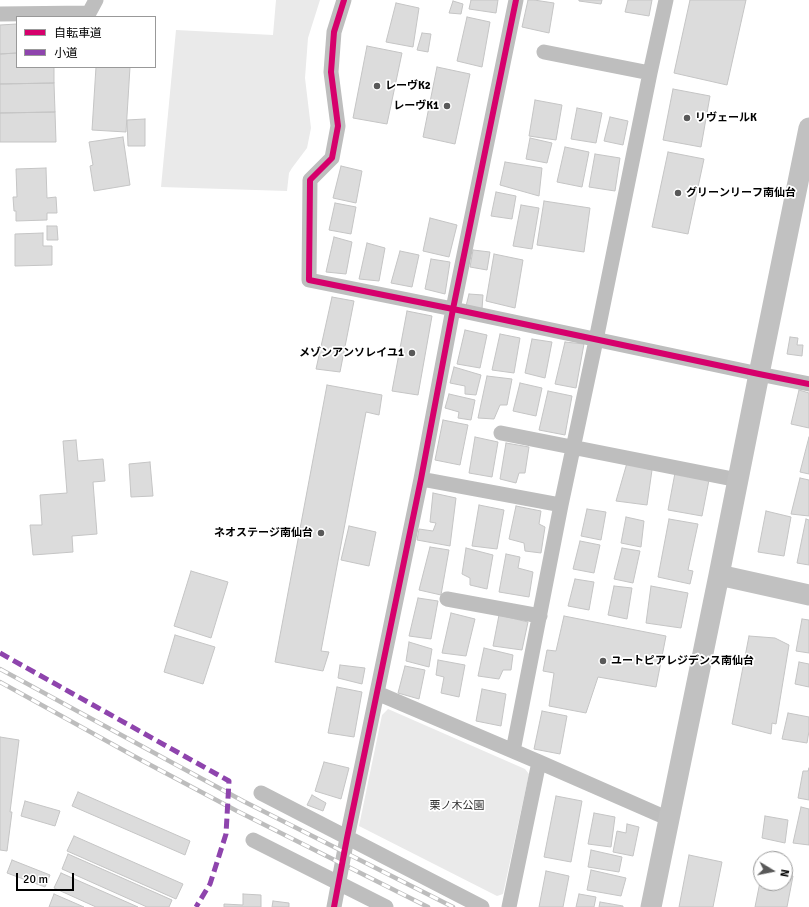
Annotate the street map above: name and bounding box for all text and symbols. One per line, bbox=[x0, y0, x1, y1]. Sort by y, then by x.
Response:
legend bbox=[16, 16, 156, 68]
text: 自転車道 bbox=[54, 26, 102, 41]
text: 小道 bbox=[54, 46, 78, 61]
place label: レーヴK2 bbox=[385, 79, 431, 93]
marker: レーヴK2 bbox=[372, 81, 382, 91]
place label: レーヴK1 bbox=[393, 99, 439, 113]
marker: レーヴK1 bbox=[442, 101, 452, 111]
place label: リヴェールK bbox=[695, 111, 757, 125]
marker: リヴェールK bbox=[682, 113, 692, 123]
place label: グリーンリーフ南仙台 bbox=[686, 186, 796, 200]
marker: グリーンリーフ南仙台 bbox=[673, 188, 683, 198]
place label: メゾンアンソレイユ1 bbox=[299, 346, 404, 360]
marker: メゾンアンソレイユ1 bbox=[407, 348, 417, 358]
place label: ネオステージ南仙台 bbox=[214, 526, 313, 540]
marker: ネオステージ南仙台 bbox=[316, 528, 326, 538]
place label: ユートピアレジデンス南仙台 bbox=[611, 654, 754, 668]
marker: ユートピアレジデンス南仙台 bbox=[598, 656, 608, 666]
park label: 栗ノ木公園 bbox=[430, 799, 484, 813]
north arrow bbox=[753, 851, 793, 891]
scale bar bbox=[18, 865, 76, 891]
text: N bbox=[777, 868, 791, 878]
text: 20 m bbox=[23, 872, 48, 887]

